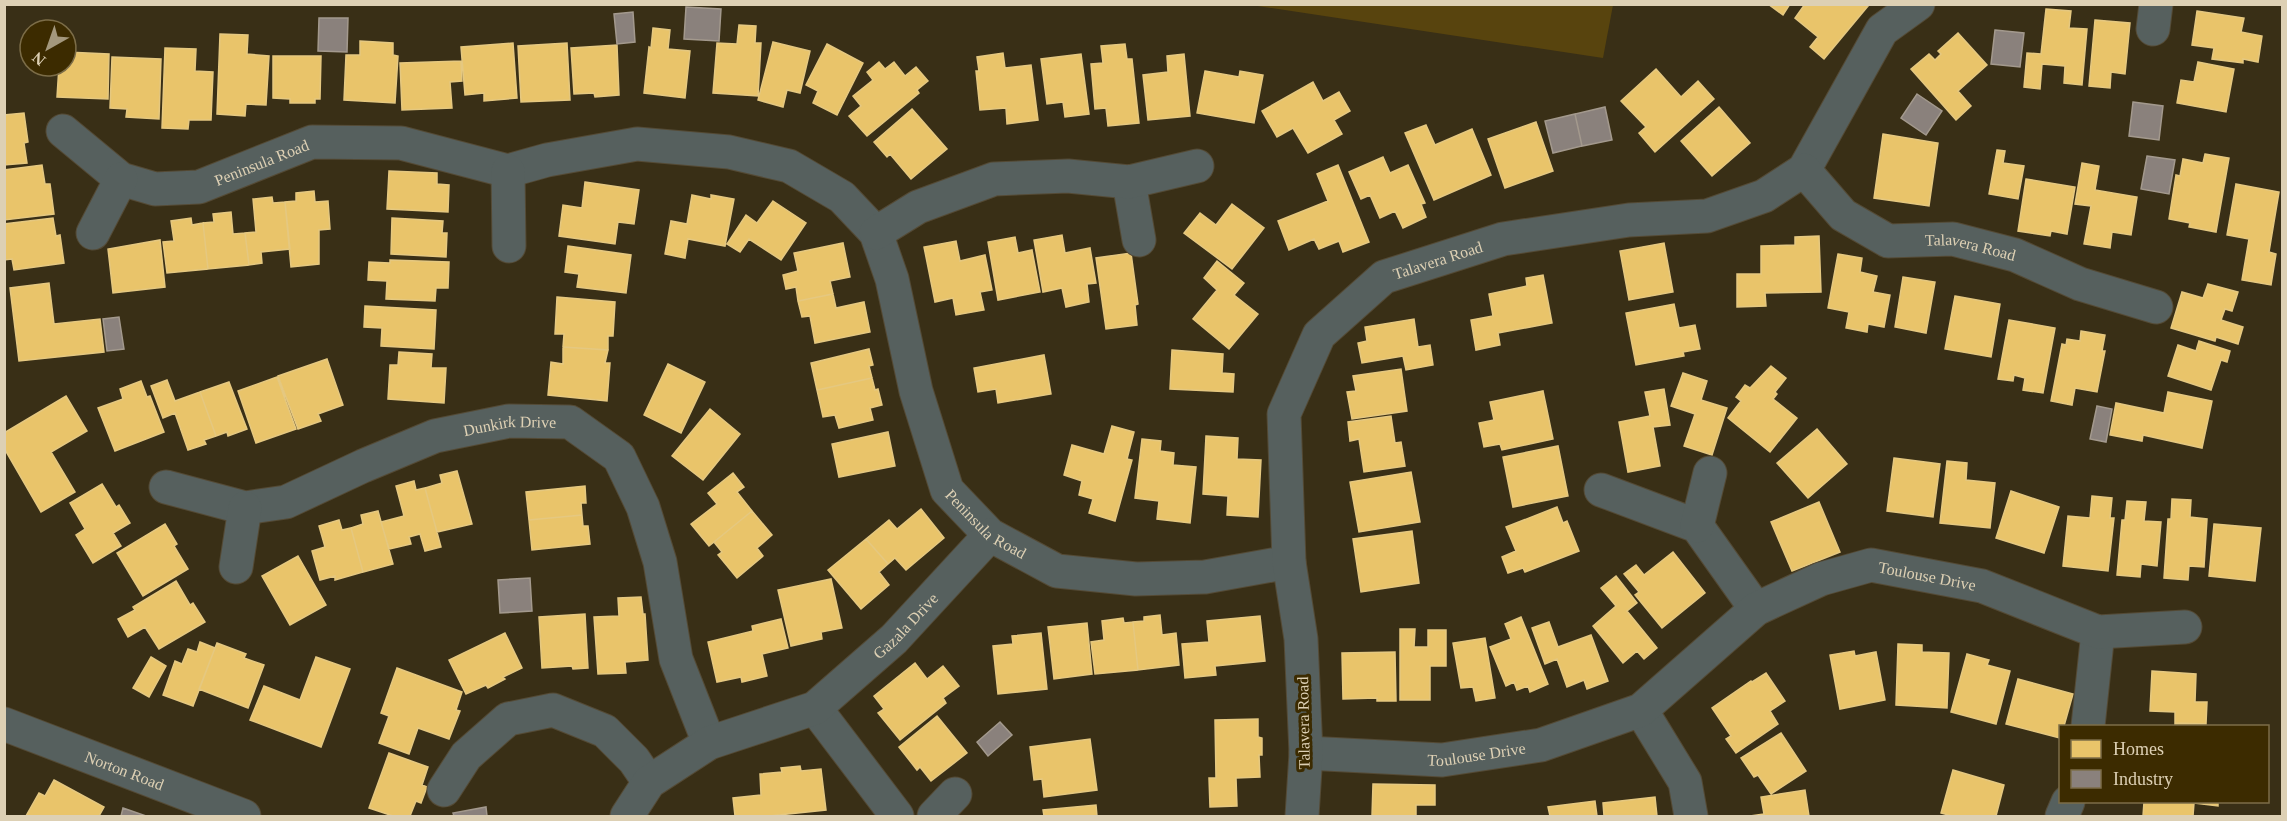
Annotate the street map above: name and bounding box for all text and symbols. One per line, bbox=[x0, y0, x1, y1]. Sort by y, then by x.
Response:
north arrow bbox=[18, 18, 78, 78]
text: N bbox=[28, 49, 49, 69]
street label: Peninsula Road bbox=[212, 136, 311, 189]
street label: Talavera Road bbox=[1925, 231, 2017, 264]
street label: Talavera Road bbox=[1391, 238, 1484, 283]
street label: Dunkirk Drive bbox=[462, 413, 556, 439]
street label: Peninsula Road bbox=[942, 486, 1029, 562]
street label: Toulouse Drive bbox=[1877, 559, 1977, 594]
street label: Gazala Drive bbox=[870, 590, 941, 662]
street label: Talavera Road bbox=[1294, 677, 1313, 769]
legend bbox=[2059, 725, 2269, 803]
street label: Toulouse Drive bbox=[1427, 739, 1527, 769]
text: Homes bbox=[2113, 739, 2164, 759]
street label: Norton Road bbox=[82, 748, 166, 793]
text: Industry bbox=[2113, 769, 2173, 789]

